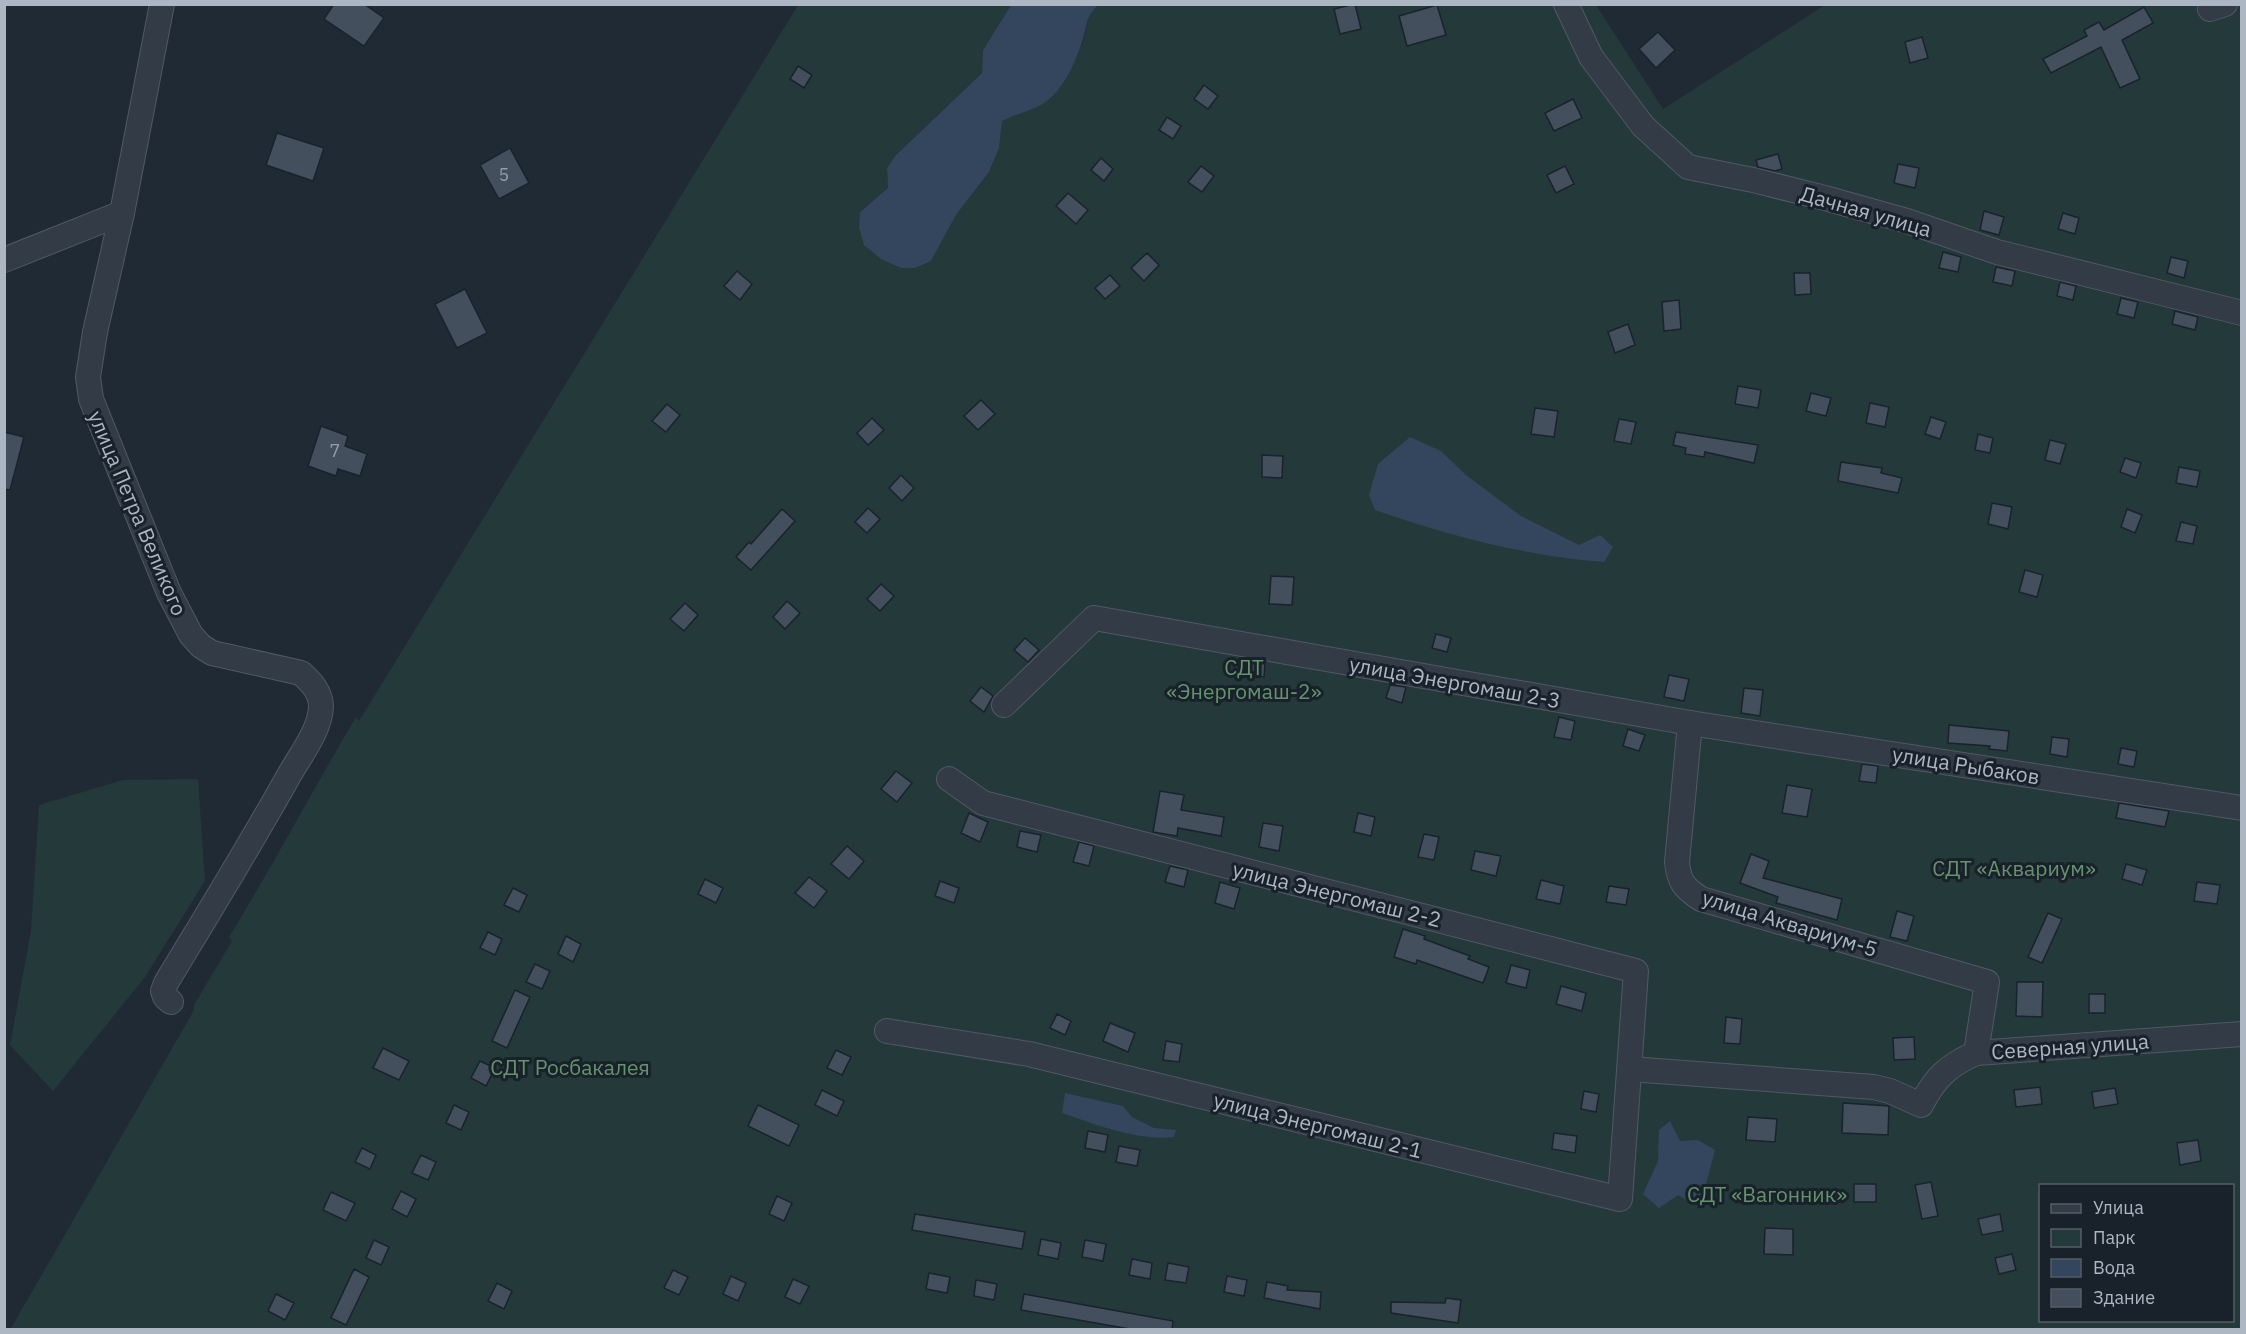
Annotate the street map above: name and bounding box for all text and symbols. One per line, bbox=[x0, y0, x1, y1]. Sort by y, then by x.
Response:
house number: 5 bbox=[499, 163, 509, 186]
street label: Дачная улица bbox=[1797, 179, 1935, 243]
street label: улица Петра Великого bbox=[82, 406, 194, 620]
house number: 7 bbox=[330, 439, 340, 462]
street label: улица Энергомаш 2-3 bbox=[1347, 650, 1563, 714]
park label: СДТ «Энергомаш-2» bbox=[1167, 653, 1322, 705]
street label: улица Рыбаков bbox=[1890, 740, 2042, 790]
park label: СДТ «Аквариум» bbox=[1932, 854, 2096, 882]
street label: улица Энергомаш 2-2 bbox=[1230, 855, 1444, 933]
street label: улица Аквариум-5 bbox=[1699, 883, 1881, 963]
street label: Северная улица bbox=[1990, 1027, 2150, 1065]
park label: СДТ Росбакалея bbox=[490, 1053, 650, 1081]
street label: улица Энергомаш 2-1 bbox=[1211, 1086, 1425, 1164]
park label: СДТ «Вагонник» bbox=[1687, 1180, 1847, 1208]
legend bbox=[2039, 1184, 2234, 1322]
text: Улица bbox=[2093, 1196, 2144, 1219]
text: Парк bbox=[2093, 1226, 2136, 1249]
text: Вода bbox=[2093, 1256, 2136, 1279]
text: Здание bbox=[2093, 1286, 2155, 1309]

